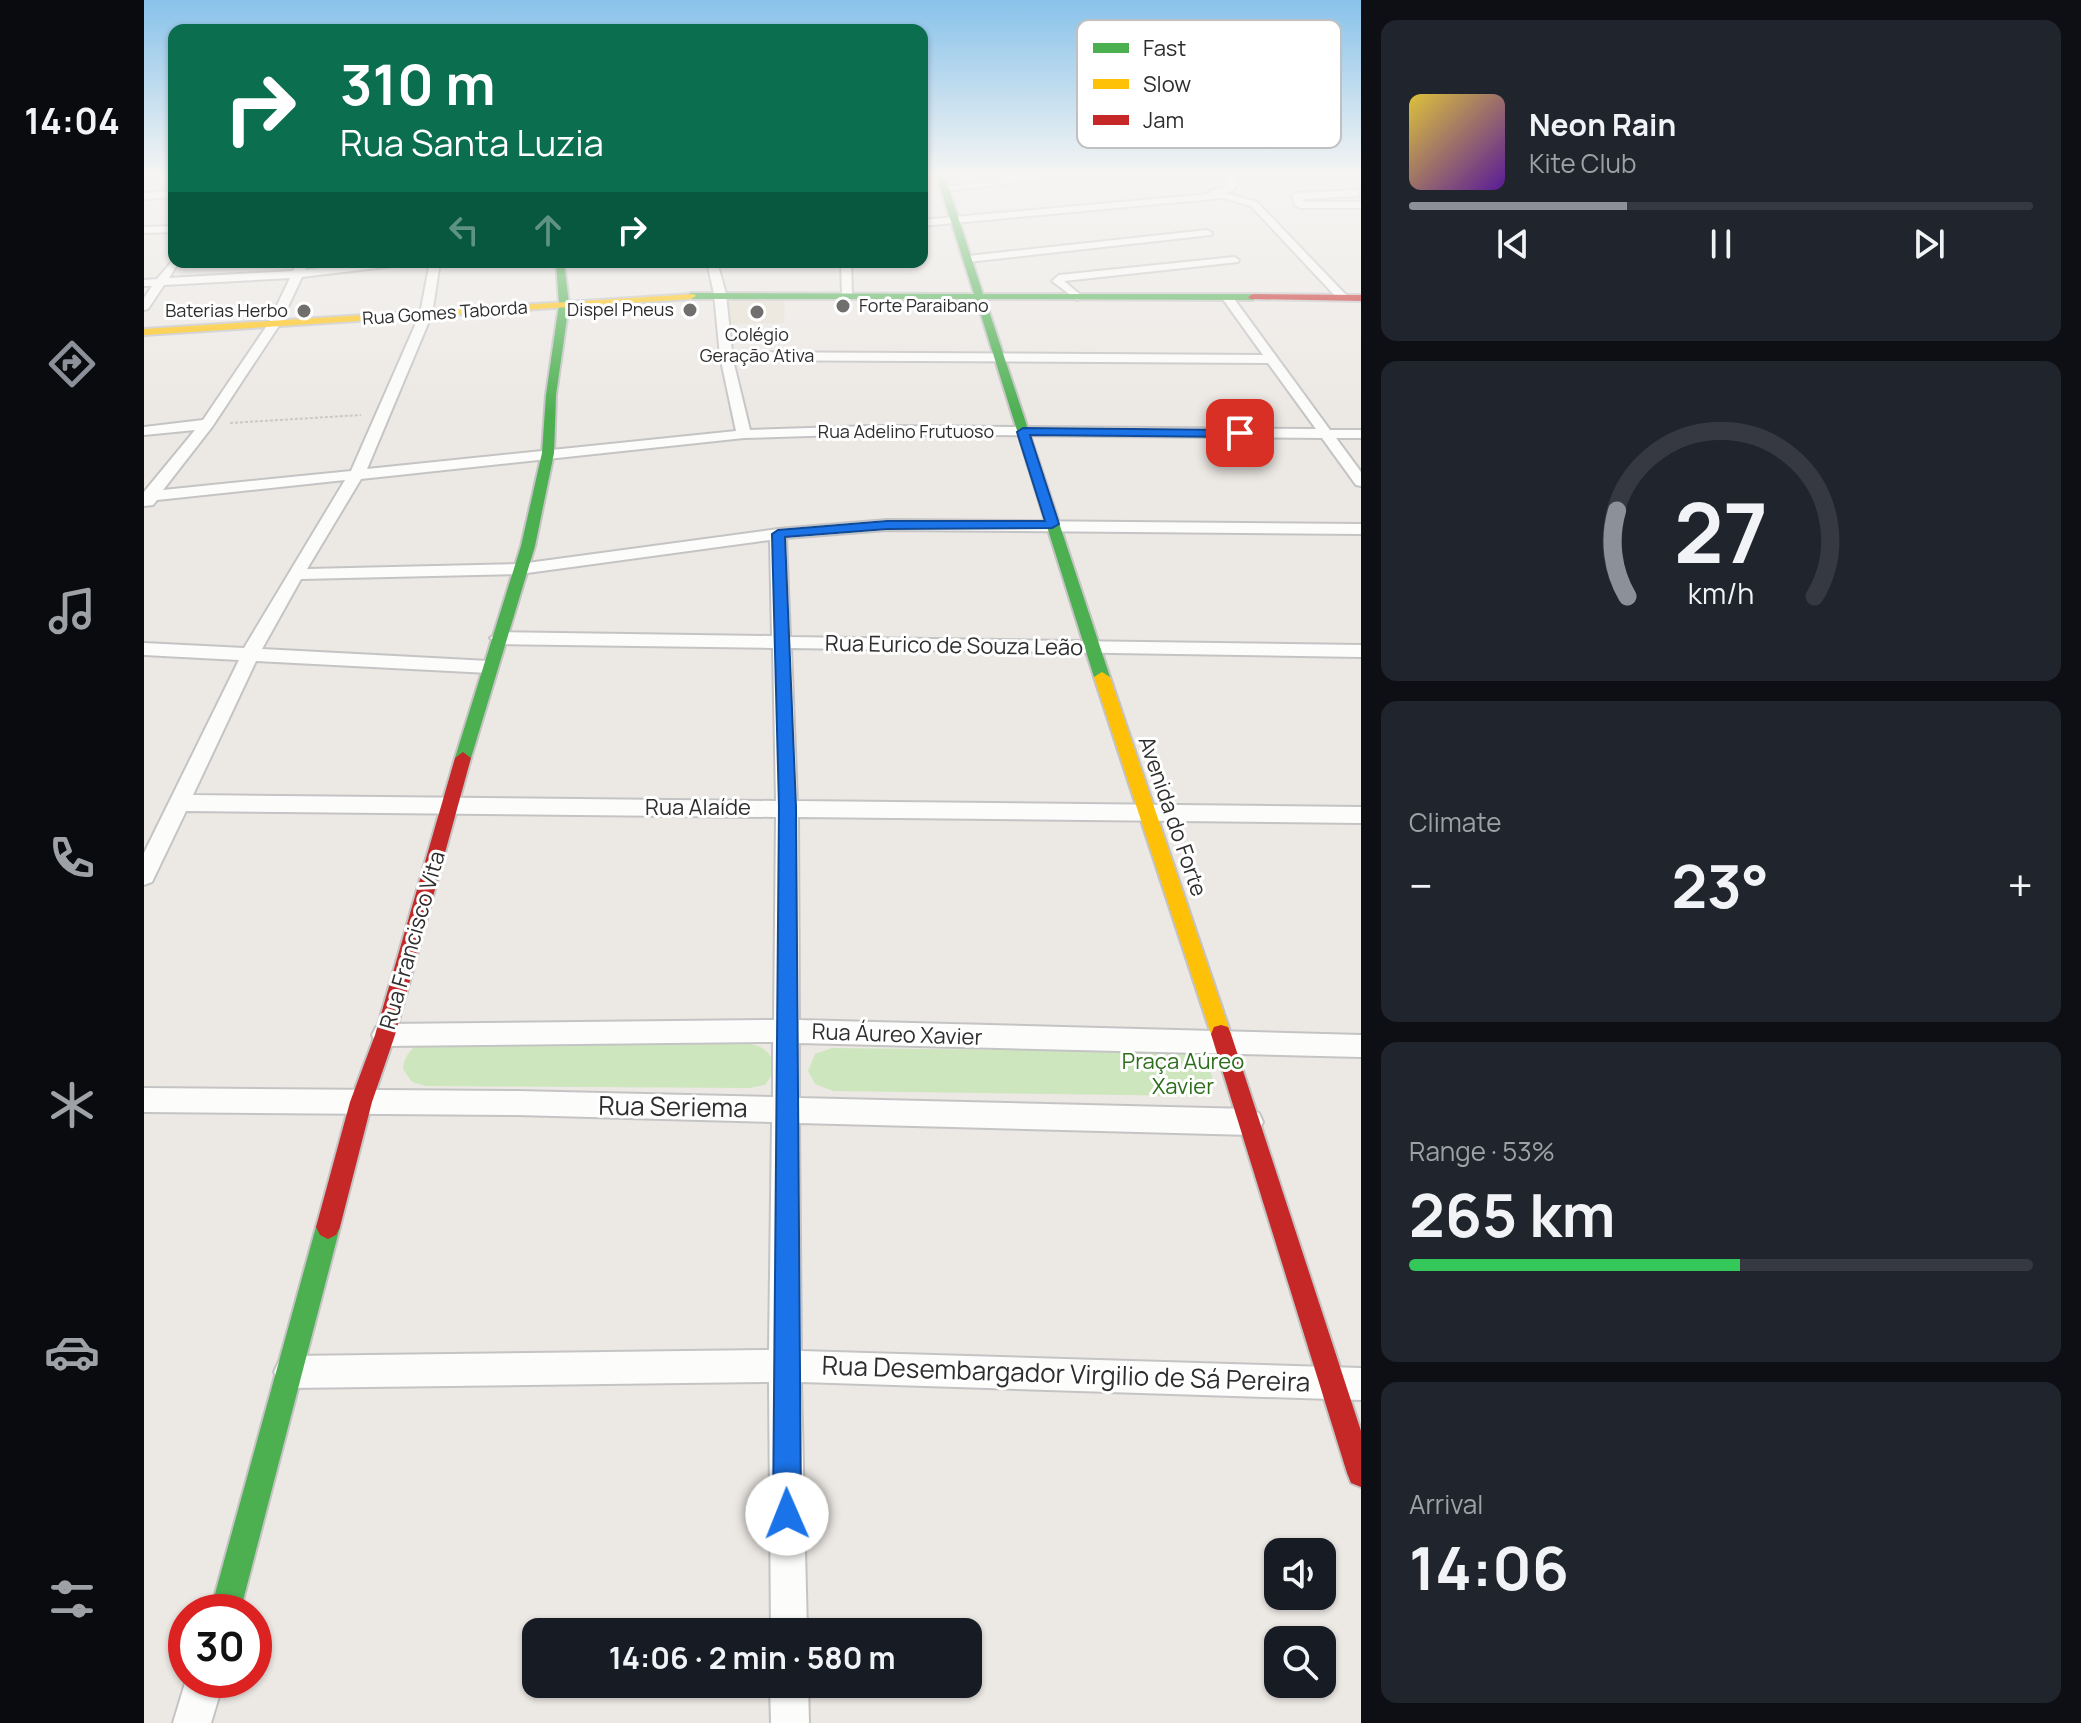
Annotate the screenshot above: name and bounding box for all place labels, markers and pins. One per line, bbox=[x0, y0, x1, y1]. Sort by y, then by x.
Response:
place label: Forte Paraibano bbox=[859, 293, 989, 317]
place label: Dispel Pneus bbox=[567, 297, 674, 321]
marker: Forte Paraibano bbox=[834, 297, 852, 315]
place label: Baterias Herbo bbox=[165, 298, 288, 322]
marker: Dispel Pneus bbox=[681, 301, 699, 319]
marker: Baterias Herbo bbox=[295, 302, 313, 320]
marker: Colégio Geração Ativa bbox=[748, 303, 766, 321]
place label: Colégio Geração Ativa bbox=[700, 322, 814, 367]
pin bbox=[1206, 399, 1274, 467]

